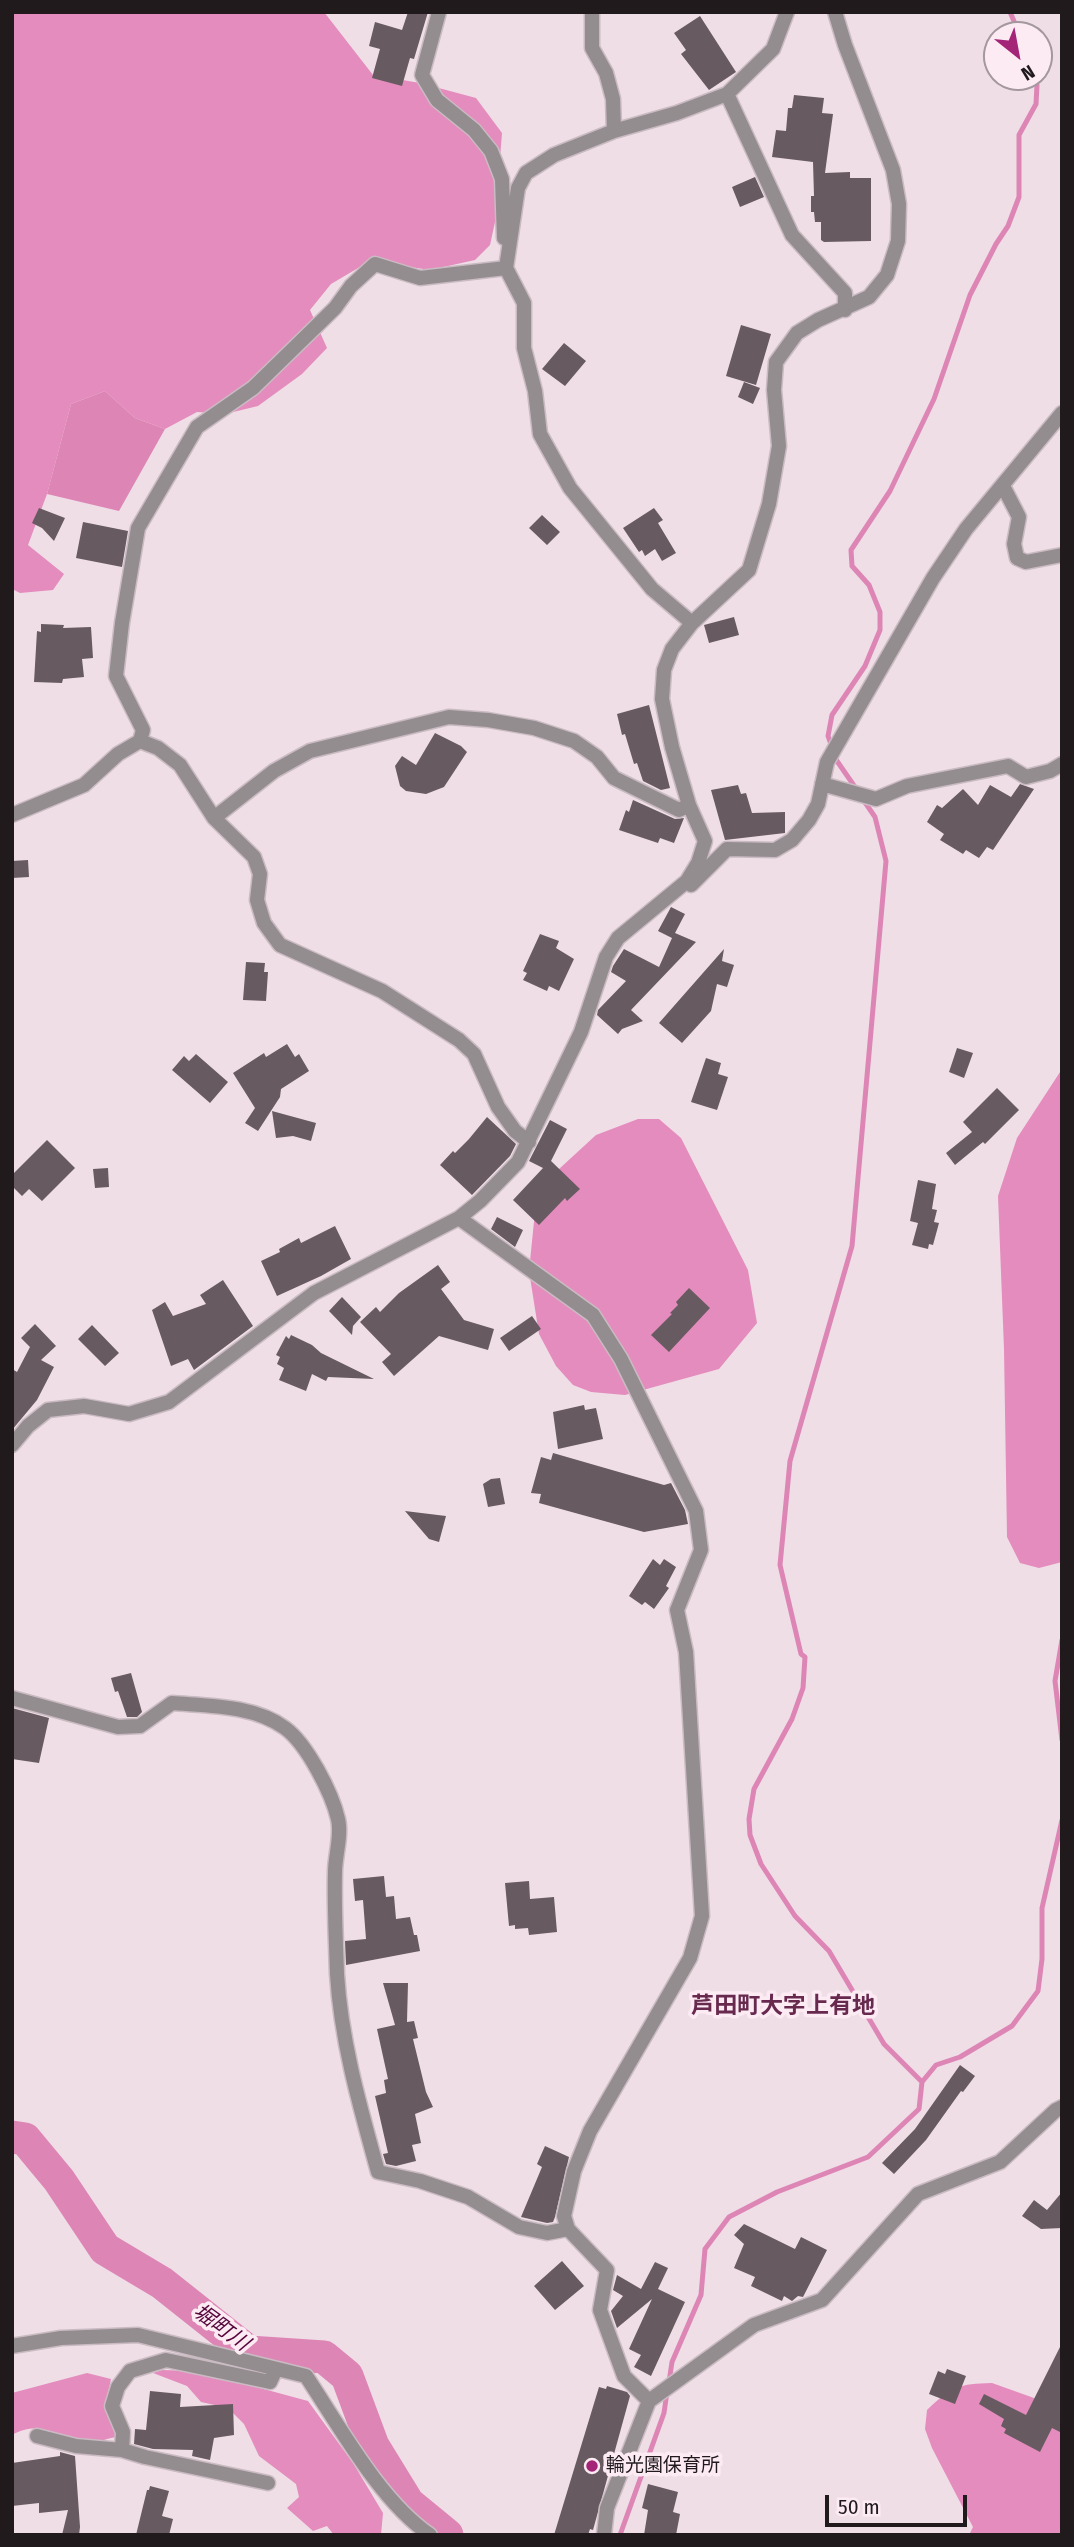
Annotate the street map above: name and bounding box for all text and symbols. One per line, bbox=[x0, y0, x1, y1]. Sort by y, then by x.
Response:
north arrow bbox=[983, 21, 1053, 91]
text: N bbox=[1017, 60, 1039, 86]
district label: 芦田町大字上有地 bbox=[691, 1993, 875, 2021]
water label: 堀町川 bbox=[188, 2299, 254, 2357]
place label: 輪光園保育所 bbox=[606, 2455, 720, 2477]
marker: 輪光園保育所 bbox=[584, 2458, 600, 2474]
scale bar bbox=[829, 2480, 971, 2524]
text: 50 m bbox=[838, 2494, 880, 2520]

